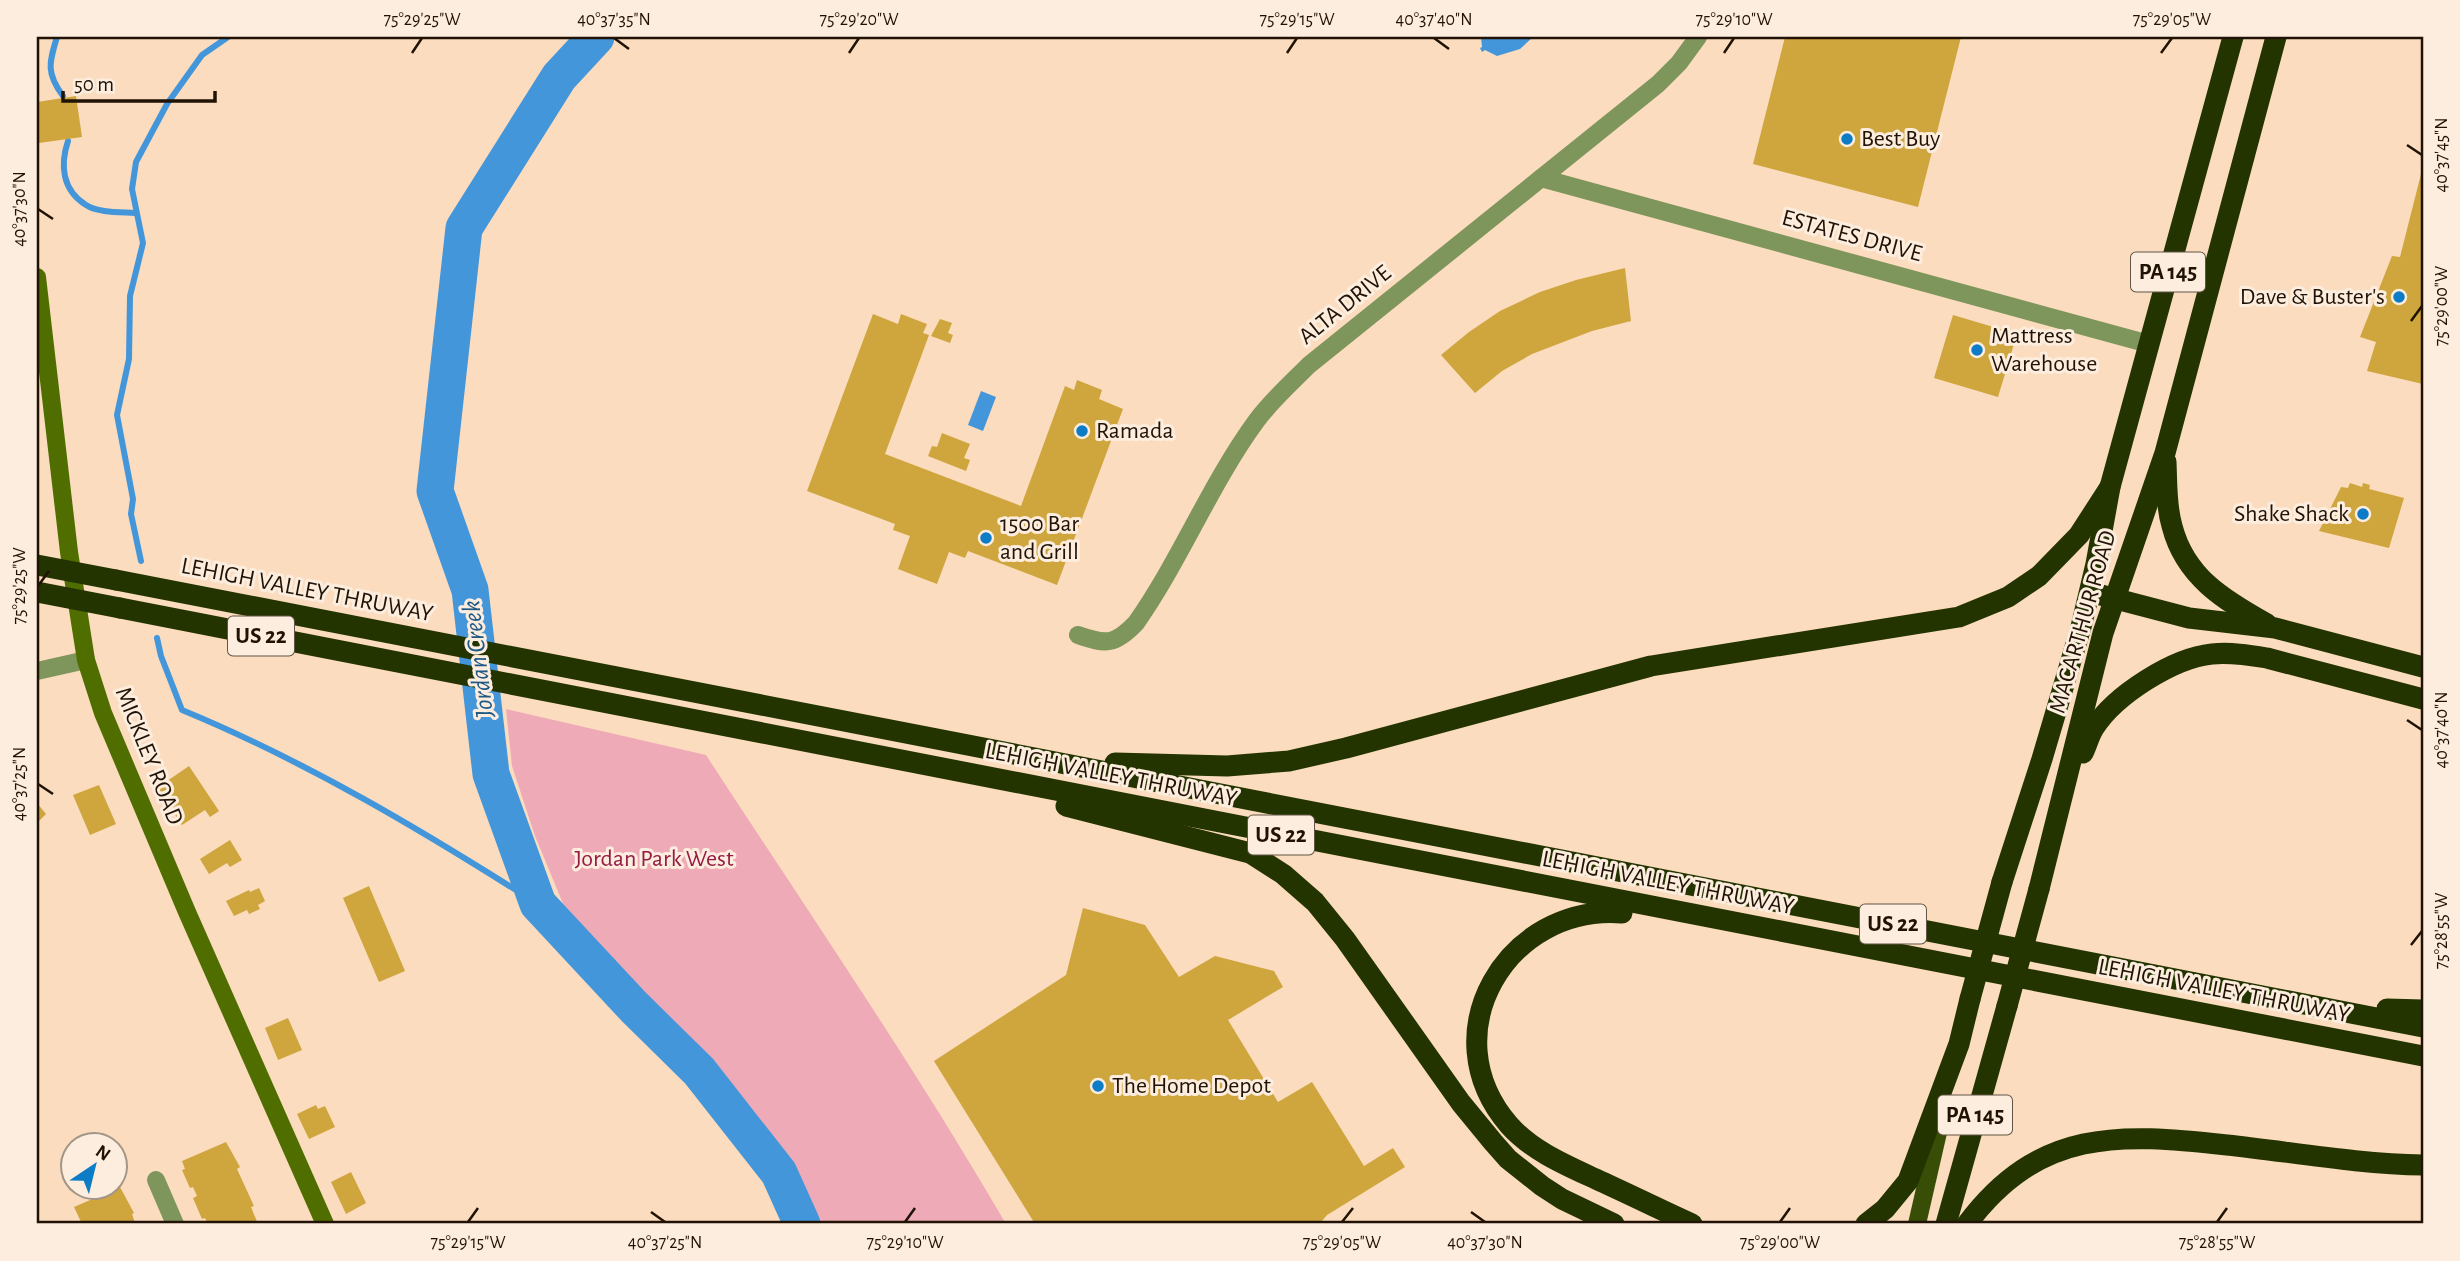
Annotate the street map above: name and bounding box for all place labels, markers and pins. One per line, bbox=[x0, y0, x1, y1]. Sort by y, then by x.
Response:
place label: Best Buy bbox=[1861, 127, 1940, 151]
marker: Best Buy bbox=[1839, 131, 1855, 147]
place label: Dave & Buster's bbox=[2240, 285, 2385, 309]
marker: Dave & Buster's bbox=[2391, 289, 2407, 305]
place label: Mattress Warehouse bbox=[1991, 324, 2097, 376]
marker: Mattress Warehouse bbox=[1969, 342, 1985, 358]
place label: Ramada bbox=[1096, 419, 1173, 443]
marker: Ramada bbox=[1074, 423, 1090, 439]
place label: Shake Shack bbox=[2234, 502, 2349, 526]
marker: Shake Shack bbox=[2355, 506, 2371, 522]
place label: 1500 Bar and Grill bbox=[1000, 512, 1079, 564]
marker: 1500 Bar and Grill bbox=[978, 530, 994, 546]
place label: The Home Depot bbox=[1112, 1074, 1271, 1098]
marker: The Home Depot bbox=[1090, 1078, 1106, 1094]

